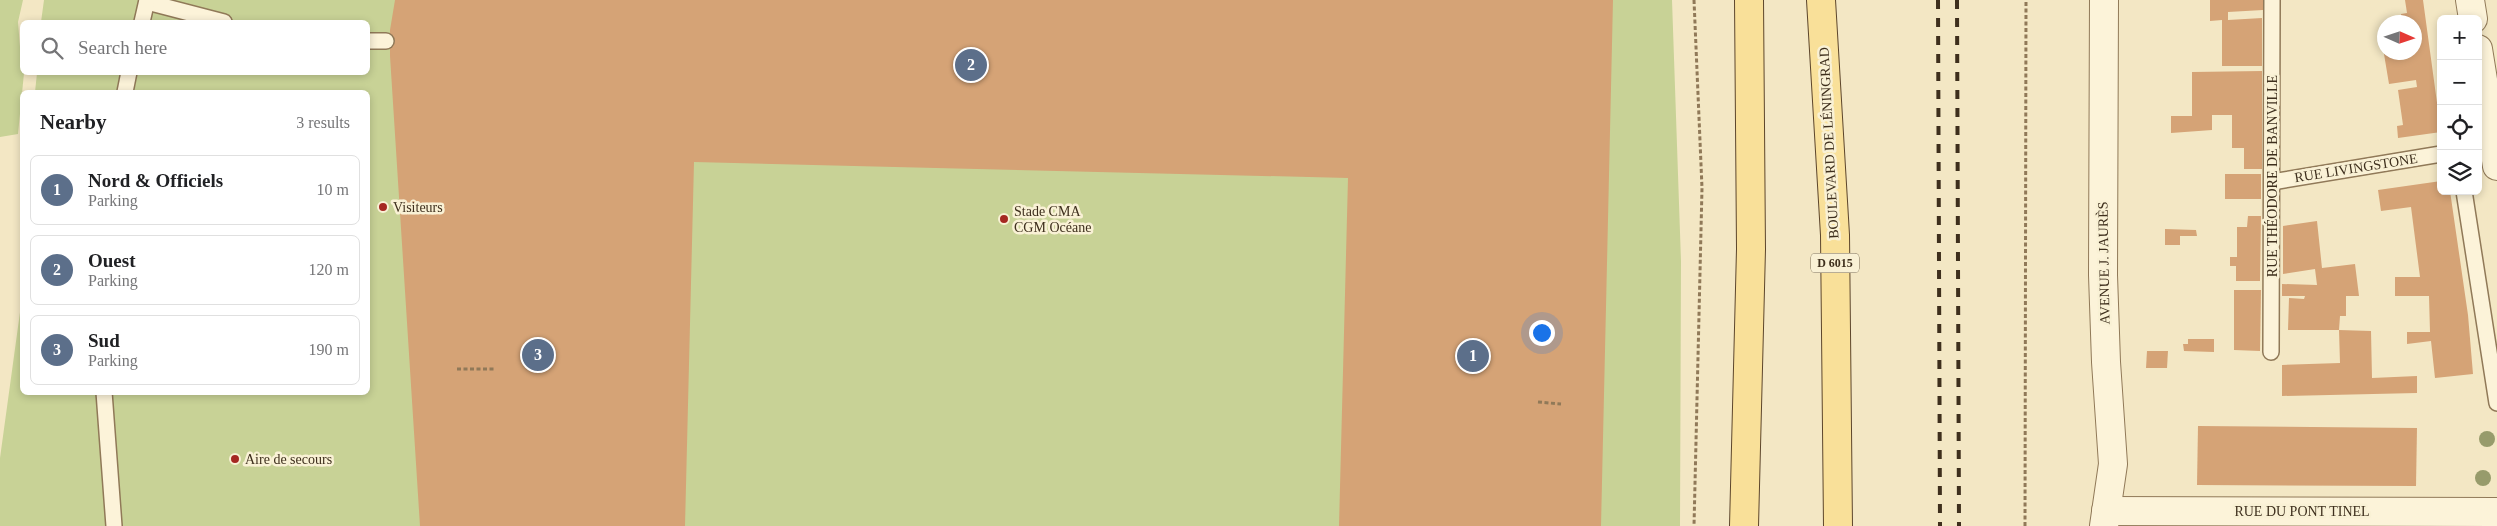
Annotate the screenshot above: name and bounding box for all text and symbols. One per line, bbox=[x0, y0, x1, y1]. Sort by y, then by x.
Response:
north arrow bbox=[2377, 15, 2422, 60]
map controls bbox=[2437, 15, 2482, 195]
button: + bbox=[2437, 15, 2482, 60]
search box bbox=[20, 20, 370, 75]
icon: search bbox=[38, 34, 66, 62]
text: Search here bbox=[78, 37, 167, 58]
pin: 2 bbox=[955, 46, 987, 84]
street label: BOULEVARD DE LÉNINGRAD bbox=[1815, 47, 1842, 239]
button: − bbox=[2437, 60, 2482, 105]
street label: RUE THÉODORE DE BANVILLE bbox=[2264, 75, 2280, 277]
button: locate bbox=[2437, 105, 2482, 150]
text: Nearby bbox=[40, 110, 107, 134]
text: 3 results bbox=[296, 114, 350, 131]
button: layers bbox=[2437, 150, 2482, 195]
street label: RUE LIVINGSTONE bbox=[2293, 151, 2419, 185]
text: Nord & Officiels bbox=[88, 170, 223, 191]
text: 1 bbox=[53, 181, 61, 198]
text: 10 m bbox=[317, 181, 349, 198]
text: Parking bbox=[88, 192, 138, 209]
place label: Visiteurs bbox=[393, 200, 443, 215]
marker: Visiteurs bbox=[377, 201, 389, 213]
street label: AVENUE J. JAURÈS bbox=[2094, 201, 2113, 325]
place label: Stade CMA CGM Océane bbox=[1014, 204, 1091, 235]
marker: Stade CMA CGM Océane bbox=[998, 213, 1010, 225]
text: Ouest bbox=[88, 250, 136, 271]
road number: D 6015 bbox=[1811, 254, 1859, 272]
text: 2 bbox=[53, 261, 61, 278]
text: 120 m bbox=[309, 261, 349, 278]
text: Parking bbox=[88, 272, 138, 289]
your location bbox=[1529, 320, 1555, 346]
text: Sud bbox=[88, 330, 120, 351]
pin: 3 bbox=[522, 336, 554, 374]
pin: 1 bbox=[1457, 337, 1489, 375]
text: 3 bbox=[53, 341, 61, 358]
text: 190 m bbox=[309, 341, 349, 358]
text: Parking bbox=[88, 352, 138, 369]
place label: Aire de secours bbox=[245, 452, 332, 467]
marker: Aire de secours bbox=[229, 453, 241, 465]
street label: RUE DU PONT TINEL bbox=[2234, 504, 2370, 519]

